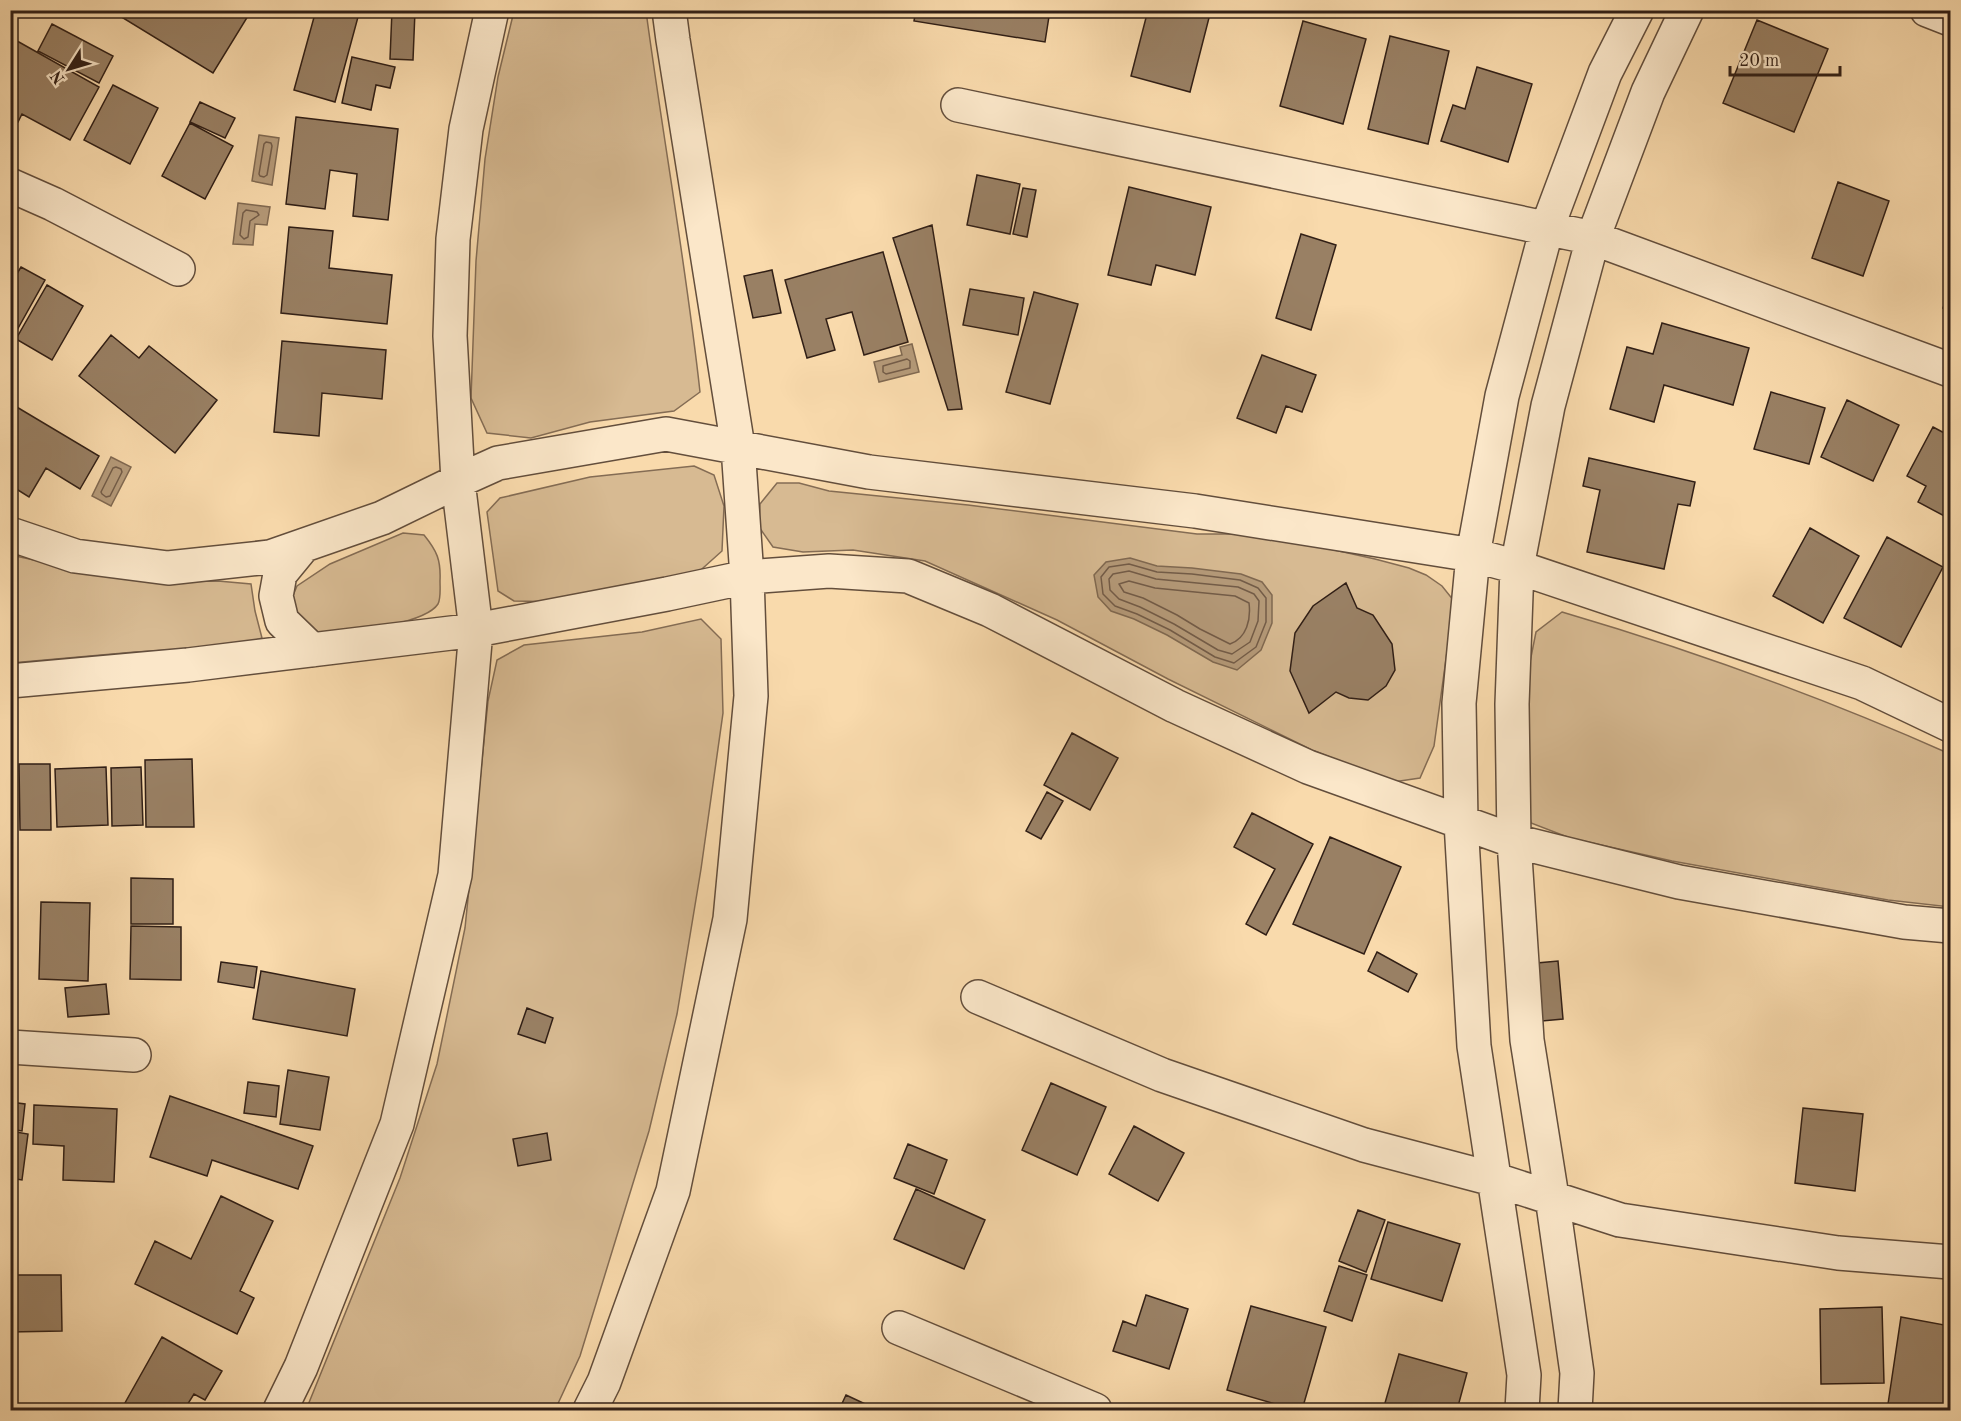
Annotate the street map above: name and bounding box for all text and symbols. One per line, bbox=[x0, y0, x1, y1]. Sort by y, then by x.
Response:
north arrow bbox=[39, 39, 99, 99]
scale bar bbox=[1730, 39, 1840, 77]
text: 20 m bbox=[1739, 52, 1779, 70]
text: N bbox=[48, 67, 69, 87]

